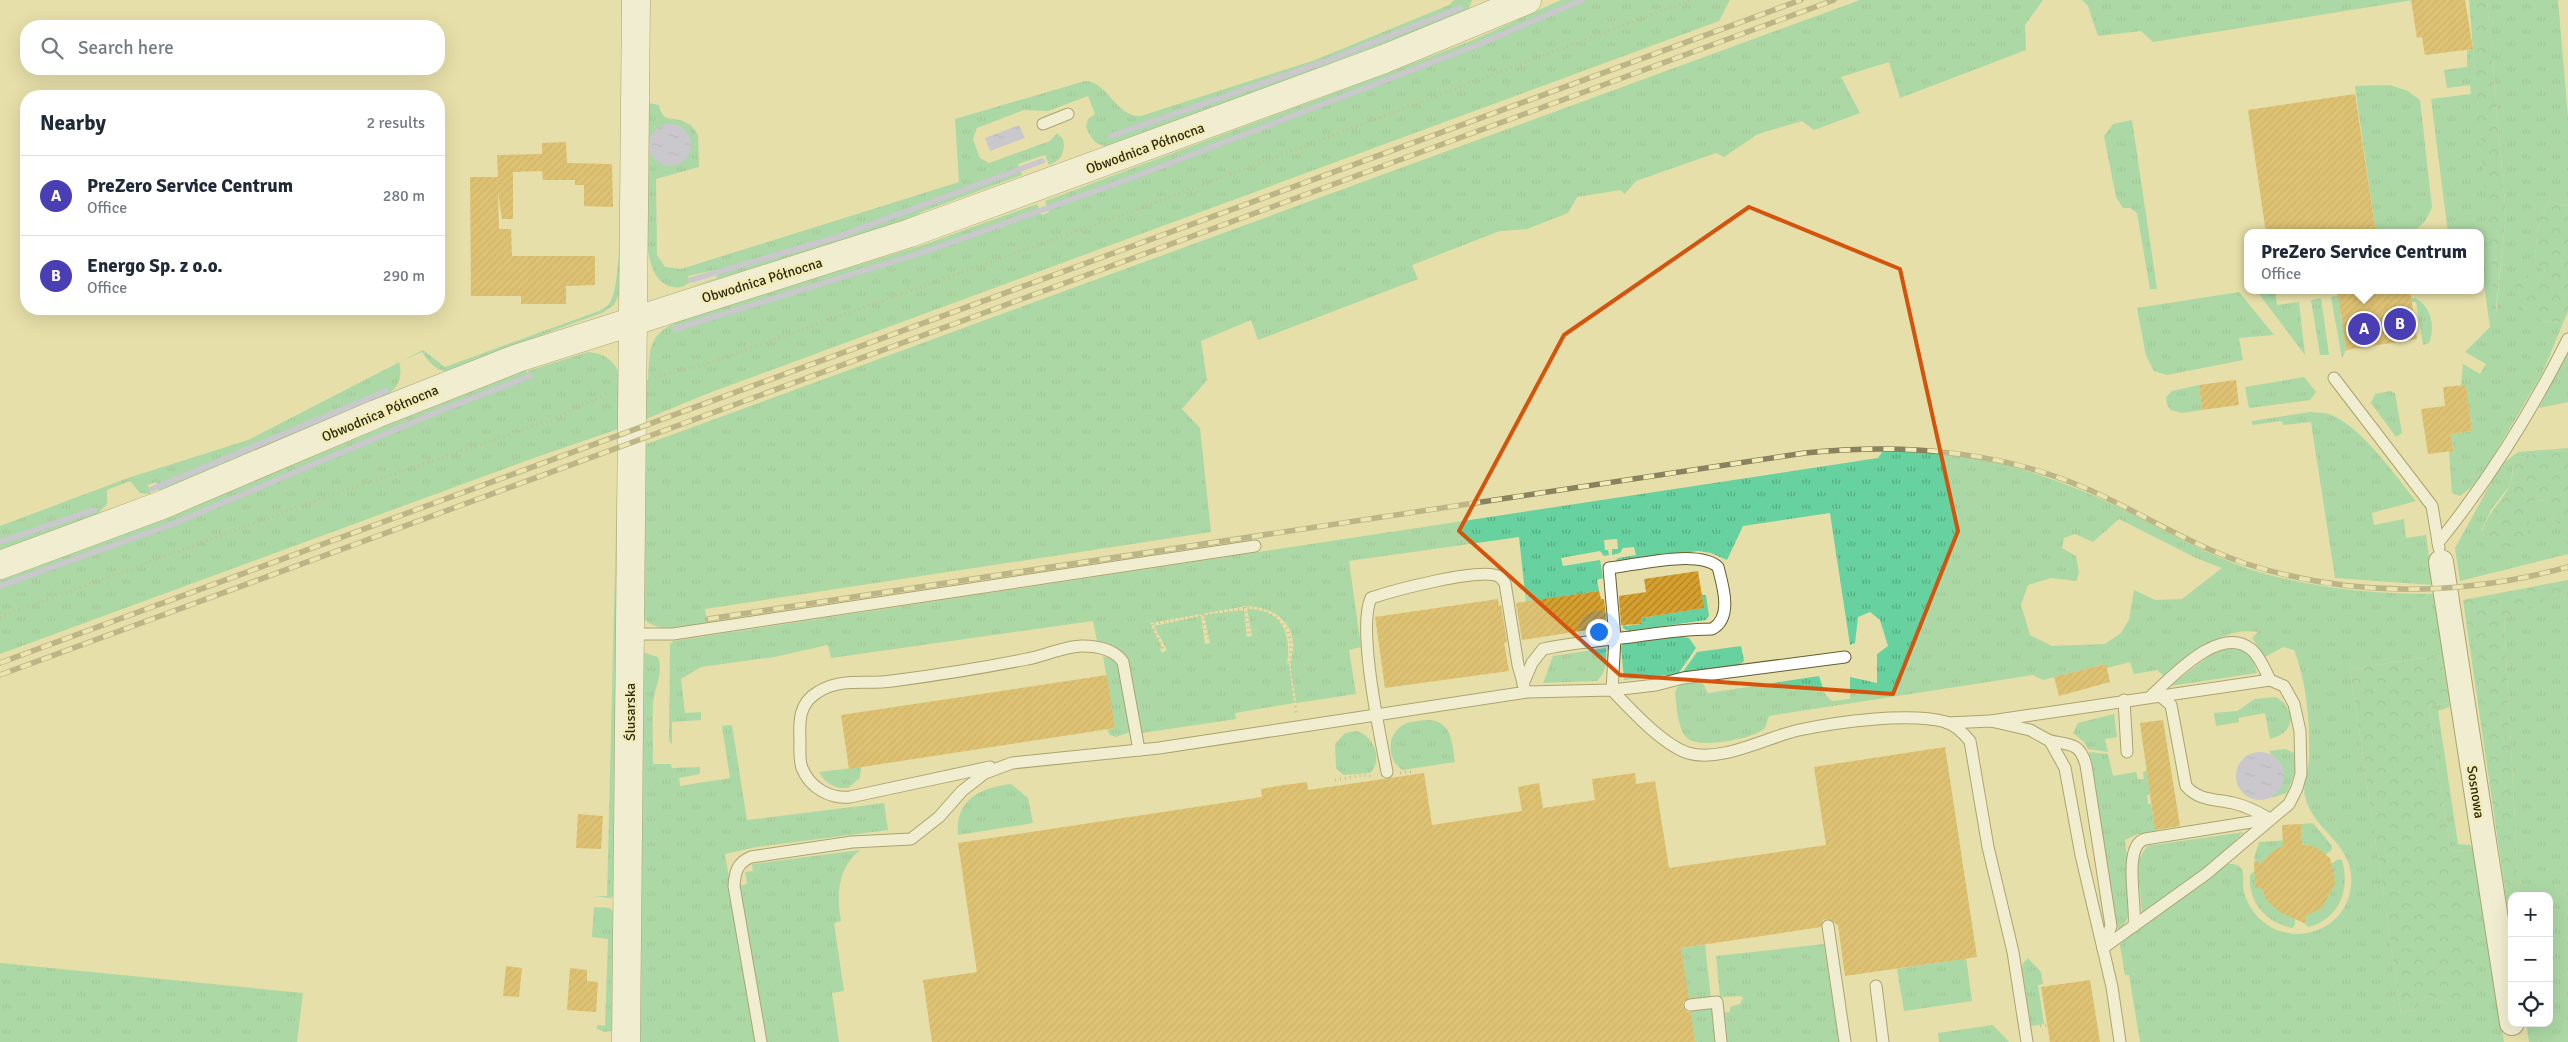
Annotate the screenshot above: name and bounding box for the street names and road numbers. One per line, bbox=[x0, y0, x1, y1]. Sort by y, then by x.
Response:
street label: Obwodnica Północna bbox=[1083, 119, 1207, 178]
street label: Obwodnica Północna bbox=[700, 254, 824, 307]
street label: Obwodnica Północna bbox=[319, 381, 441, 446]
street label: Ślusarska bbox=[622, 683, 639, 741]
street label: Sosnowa bbox=[2463, 765, 2488, 820]

